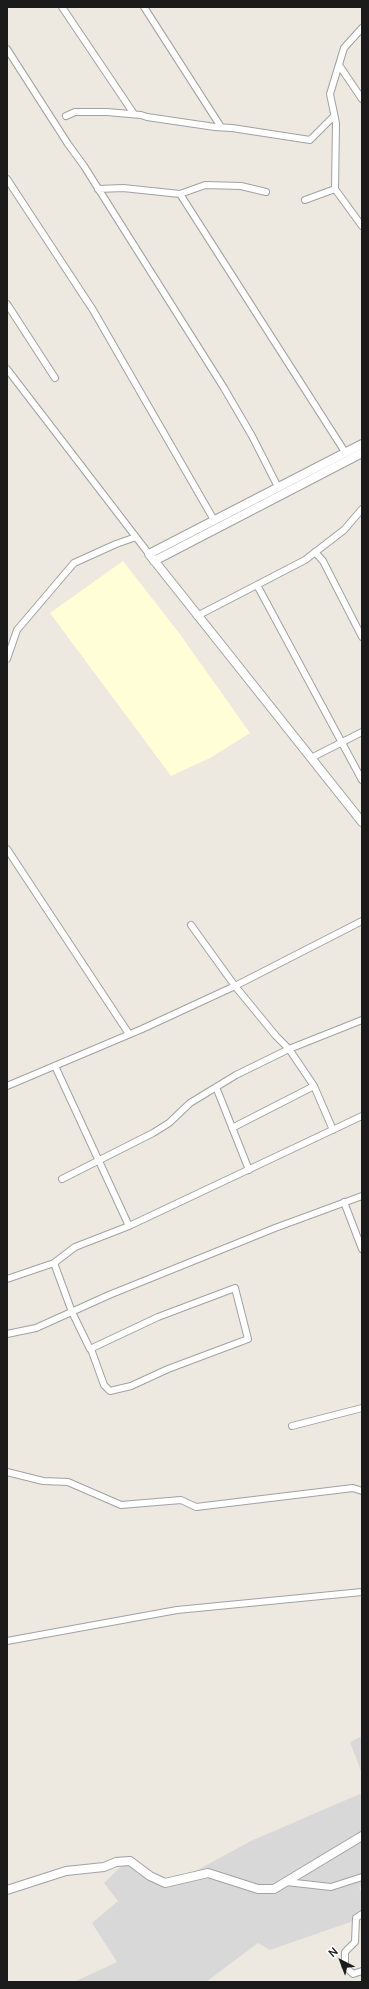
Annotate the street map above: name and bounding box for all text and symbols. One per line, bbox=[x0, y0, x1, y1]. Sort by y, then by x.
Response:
north arrow bbox=[321, 1941, 361, 1981]
text: N bbox=[325, 1943, 341, 1960]

